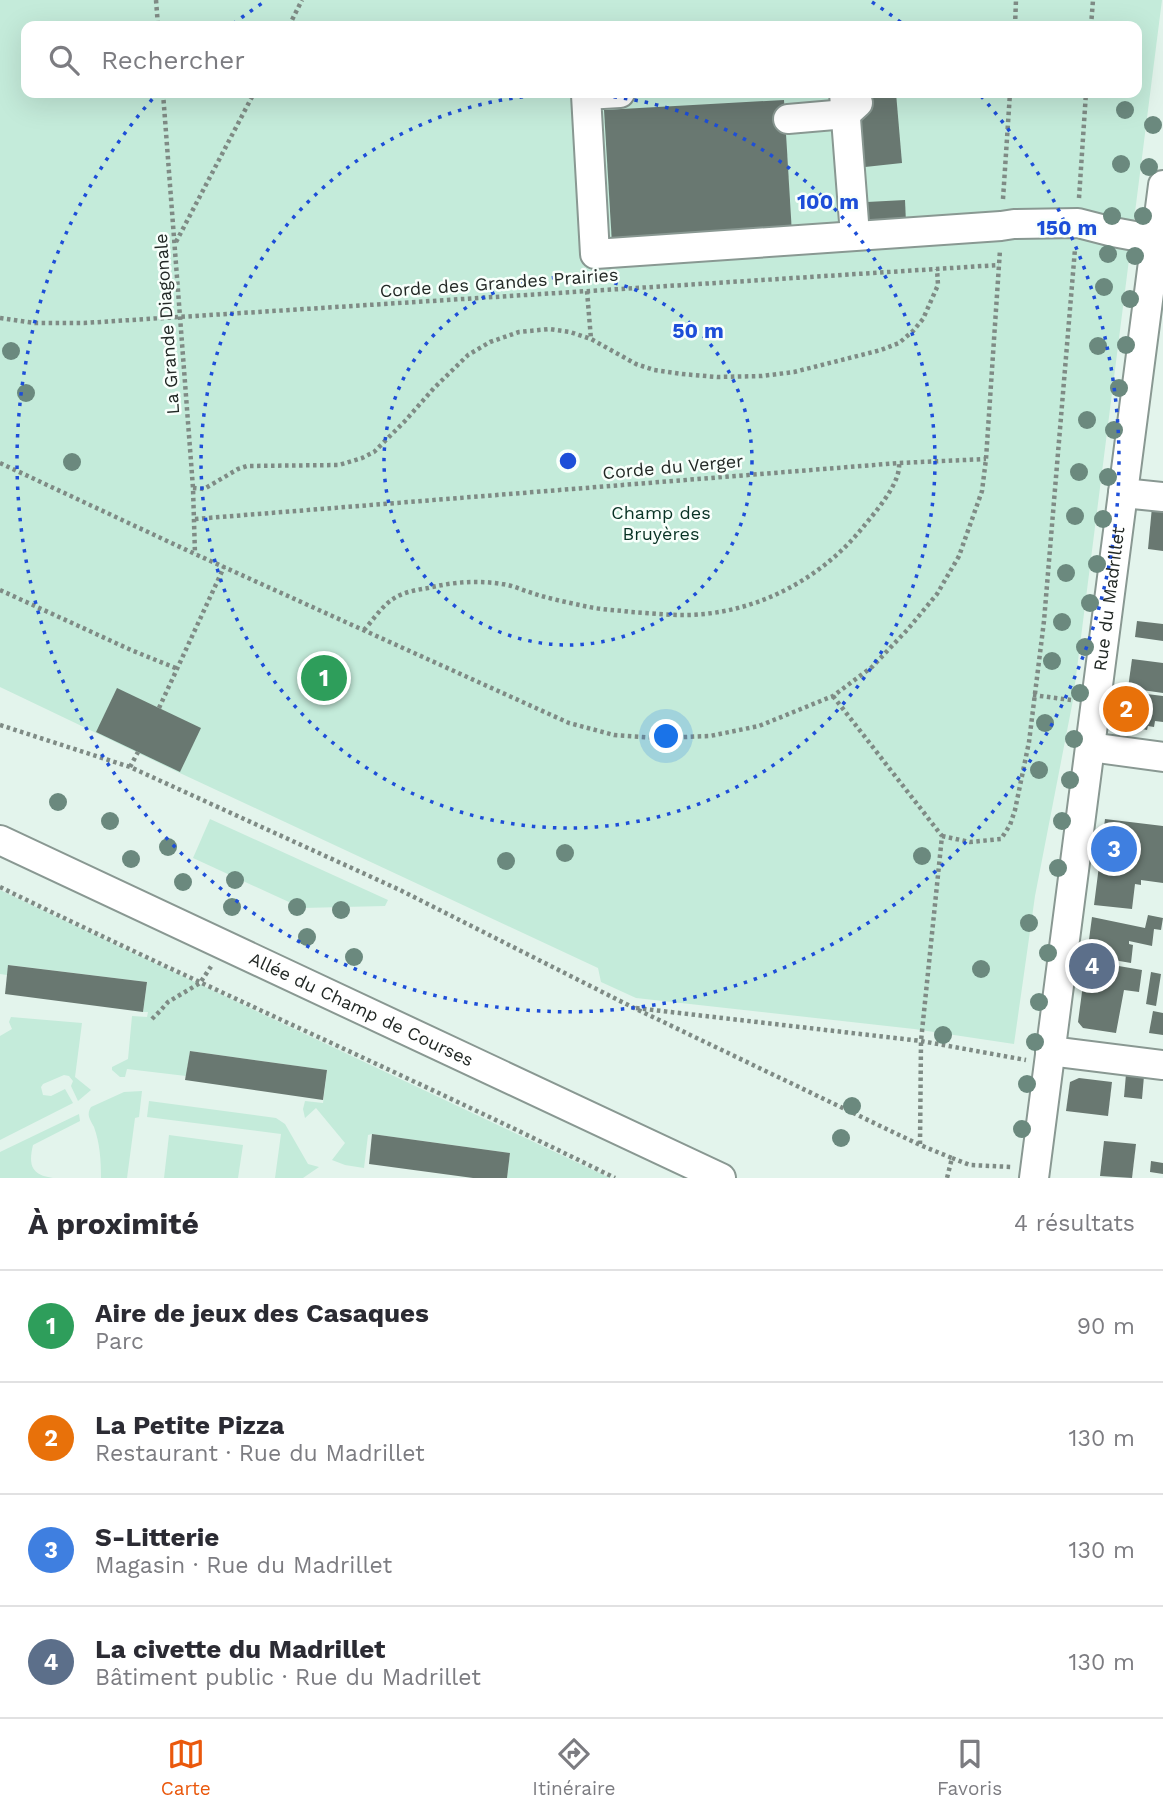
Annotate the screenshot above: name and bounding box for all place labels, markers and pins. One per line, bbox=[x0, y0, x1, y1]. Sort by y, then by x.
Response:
centre of rings bbox=[556, 449, 580, 473]
pin: 1 bbox=[301, 652, 347, 704]
pin: 2 bbox=[1103, 683, 1149, 735]
pin: 3 bbox=[1091, 823, 1137, 875]
pin: 4 bbox=[1069, 940, 1115, 992]

